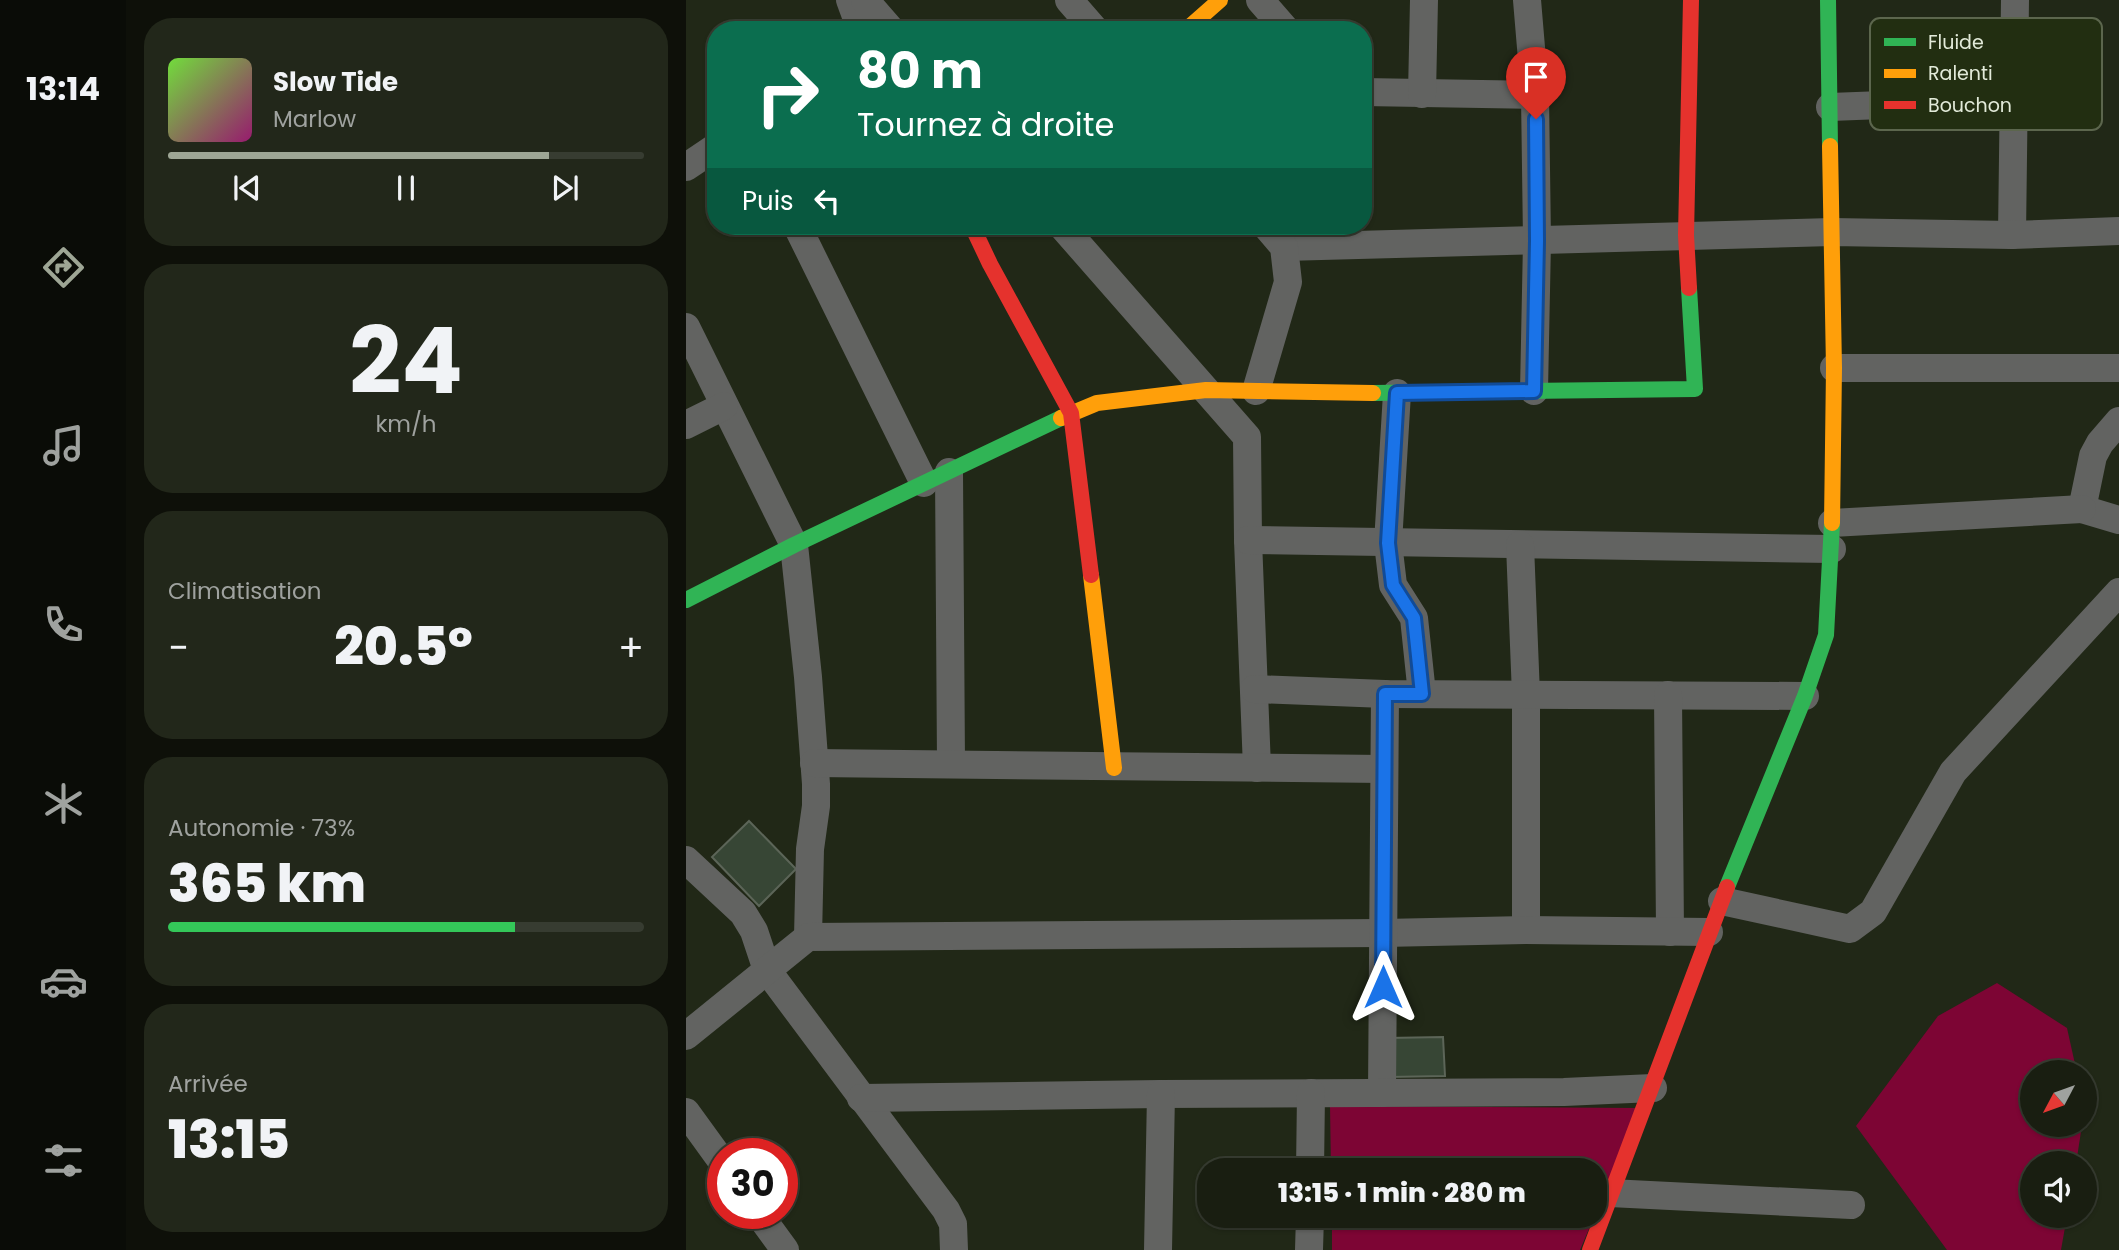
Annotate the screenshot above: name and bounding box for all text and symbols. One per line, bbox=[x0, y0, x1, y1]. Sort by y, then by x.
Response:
legend bbox=[1870, 18, 2102, 130]
text: Fluide bbox=[1928, 29, 1984, 56]
text: 80 m bbox=[857, 37, 983, 105]
pin bbox=[1506, 47, 1566, 119]
icon: right bbox=[742, 49, 833, 140]
icon: arrive bbox=[1517, 58, 1555, 96]
text: Ralenti bbox=[1928, 60, 1993, 87]
text: Slow Tide bbox=[273, 64, 398, 100]
text: 13:14 bbox=[26, 66, 100, 111]
text: Bouchon bbox=[1928, 92, 2012, 119]
text: Tournez à droite bbox=[857, 102, 1114, 147]
text: Marlow bbox=[273, 103, 356, 135]
icon: previous bbox=[228, 169, 266, 207]
icon: pause bbox=[387, 169, 425, 207]
icon: next bbox=[546, 169, 584, 207]
icon: left bbox=[808, 182, 846, 220]
text: Puis bbox=[742, 183, 794, 219]
icon: directions bbox=[39, 243, 88, 292]
text: 24 bbox=[349, 297, 463, 425]
text: km/h bbox=[375, 408, 437, 440]
icon: music bbox=[39, 421, 88, 470]
text: Climatisation bbox=[168, 575, 321, 607]
icon: phone bbox=[39, 600, 88, 649]
text: 20.5° bbox=[334, 610, 473, 683]
text: − bbox=[168, 621, 189, 674]
text: + bbox=[618, 621, 644, 674]
icon: climate bbox=[39, 779, 88, 828]
text: Autonomie · 73% bbox=[168, 812, 355, 844]
text: 365 km bbox=[168, 847, 366, 920]
position arrow bbox=[1346, 950, 1420, 1024]
icon: car bbox=[39, 957, 88, 1006]
north arrow bbox=[2020, 1060, 2096, 1138]
map controls bbox=[2020, 1060, 2097, 1228]
text: Arrivée bbox=[168, 1068, 248, 1100]
text: 13:15 bbox=[168, 1103, 290, 1176]
icon: filters bbox=[39, 1136, 88, 1185]
speed limit sign: 30 bbox=[707, 1138, 798, 1229]
button: sound bbox=[2020, 1151, 2097, 1228]
text: 13:15 · 1 min · 280 m bbox=[1278, 1175, 1526, 1211]

